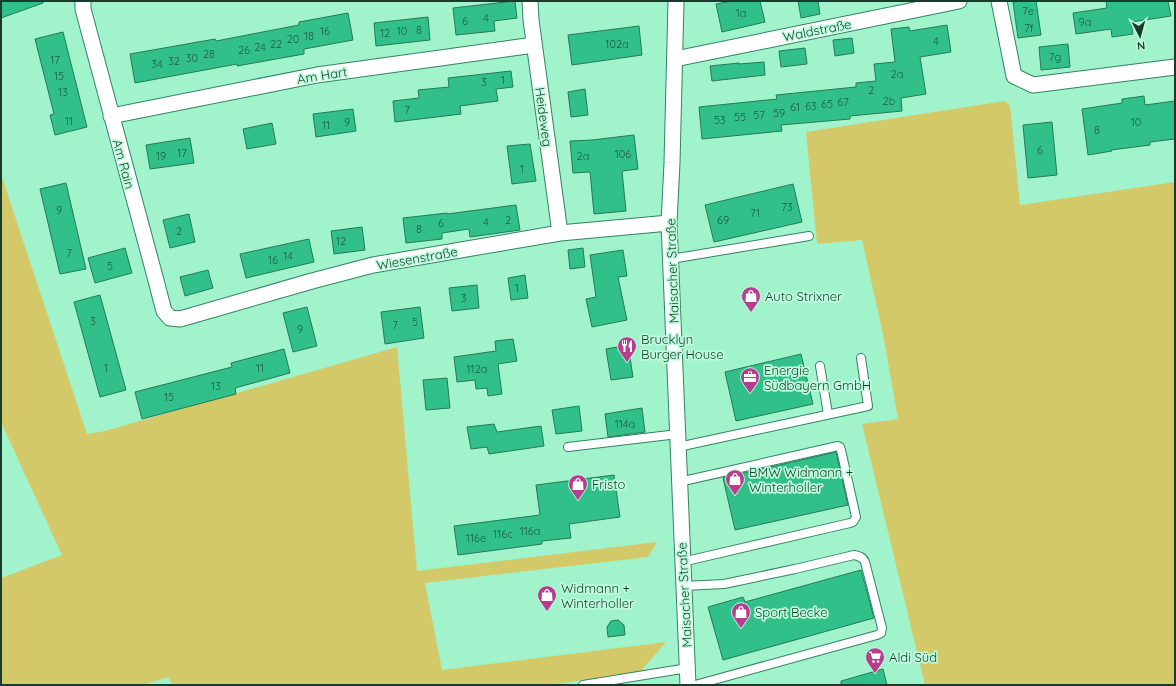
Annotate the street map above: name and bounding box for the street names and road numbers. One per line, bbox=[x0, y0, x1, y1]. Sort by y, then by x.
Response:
street label: Waldstraße bbox=[781, 16, 853, 44]
street label: Am Hart bbox=[296, 63, 348, 87]
street label: Heideweg bbox=[532, 86, 556, 148]
street label: Am Rain bbox=[110, 137, 138, 191]
street label: Maisacher Straße bbox=[662, 218, 682, 324]
street label: Wiesenstraße bbox=[375, 243, 459, 273]
street label: Maisacher Straße bbox=[673, 542, 695, 648]

